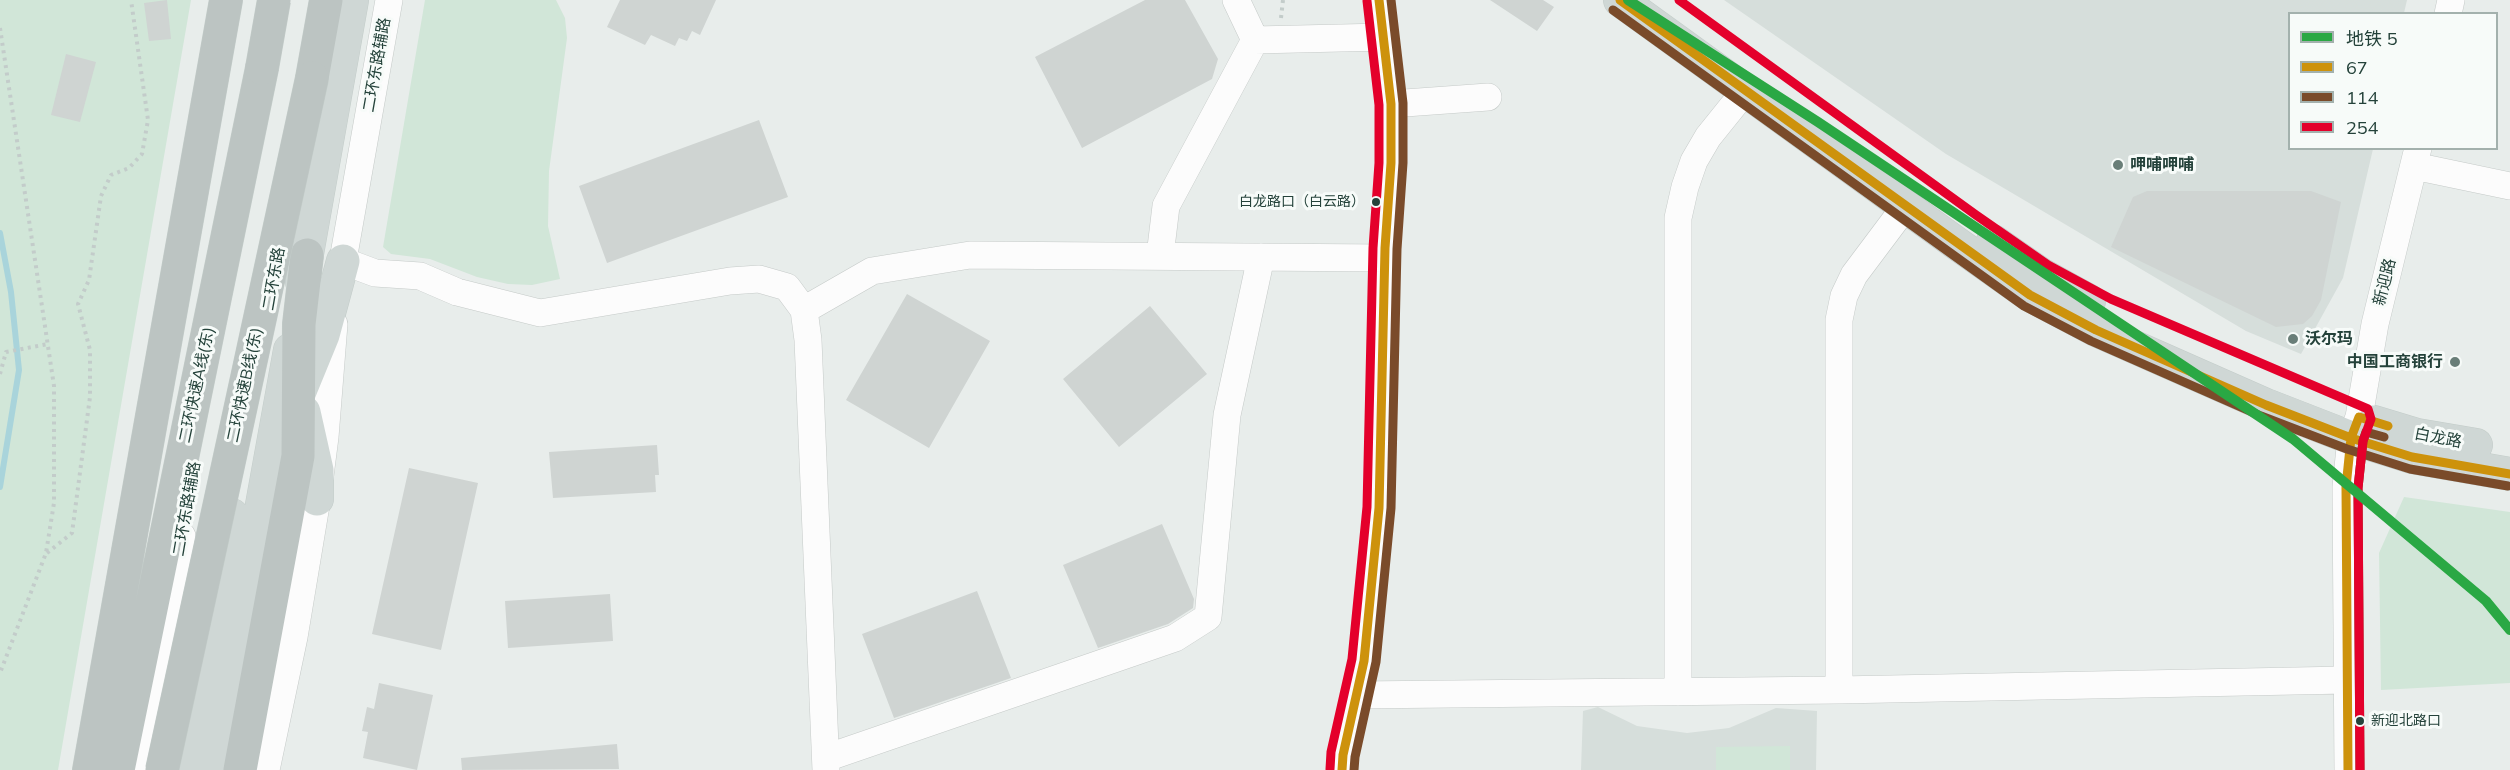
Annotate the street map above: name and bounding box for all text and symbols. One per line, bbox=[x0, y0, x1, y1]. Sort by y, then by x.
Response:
legend bbox=[2288, 12, 2498, 150]
street label: 二环东路辅路 bbox=[359, 16, 395, 114]
text: 地铁 5 bbox=[2346, 27, 2398, 50]
text: 67 bbox=[2346, 56, 2368, 79]
text: 114 bbox=[2346, 86, 2378, 109]
text: 254 bbox=[2346, 116, 2378, 139]
place label: 呷哺呷哺 bbox=[2130, 155, 2194, 175]
marker: 呷哺呷哺 bbox=[2111, 158, 2125, 172]
place label: 白龙路口（白云路） bbox=[1239, 194, 1365, 210]
marker: 白龙路口（白云路） bbox=[1370, 196, 1382, 208]
street label: 二环东路 bbox=[259, 246, 289, 312]
street label: 新迎路 bbox=[2370, 256, 2400, 308]
street label: 二环快速A线(东) bbox=[175, 325, 219, 445]
street label: 二环快速B线(东) bbox=[223, 326, 267, 444]
place label: 沃尔玛 bbox=[2305, 329, 2353, 349]
marker: 沃尔玛 bbox=[2286, 332, 2300, 346]
place label: 中国工商银行 bbox=[2347, 352, 2443, 372]
marker: 中国工商银行 bbox=[2448, 355, 2462, 369]
street label: 白龙路 bbox=[2413, 424, 2463, 452]
street label: 二环东路辅路 bbox=[169, 460, 205, 558]
place label: 新迎北路口 bbox=[2371, 713, 2441, 729]
marker: 新迎北路口 bbox=[2354, 715, 2366, 727]

